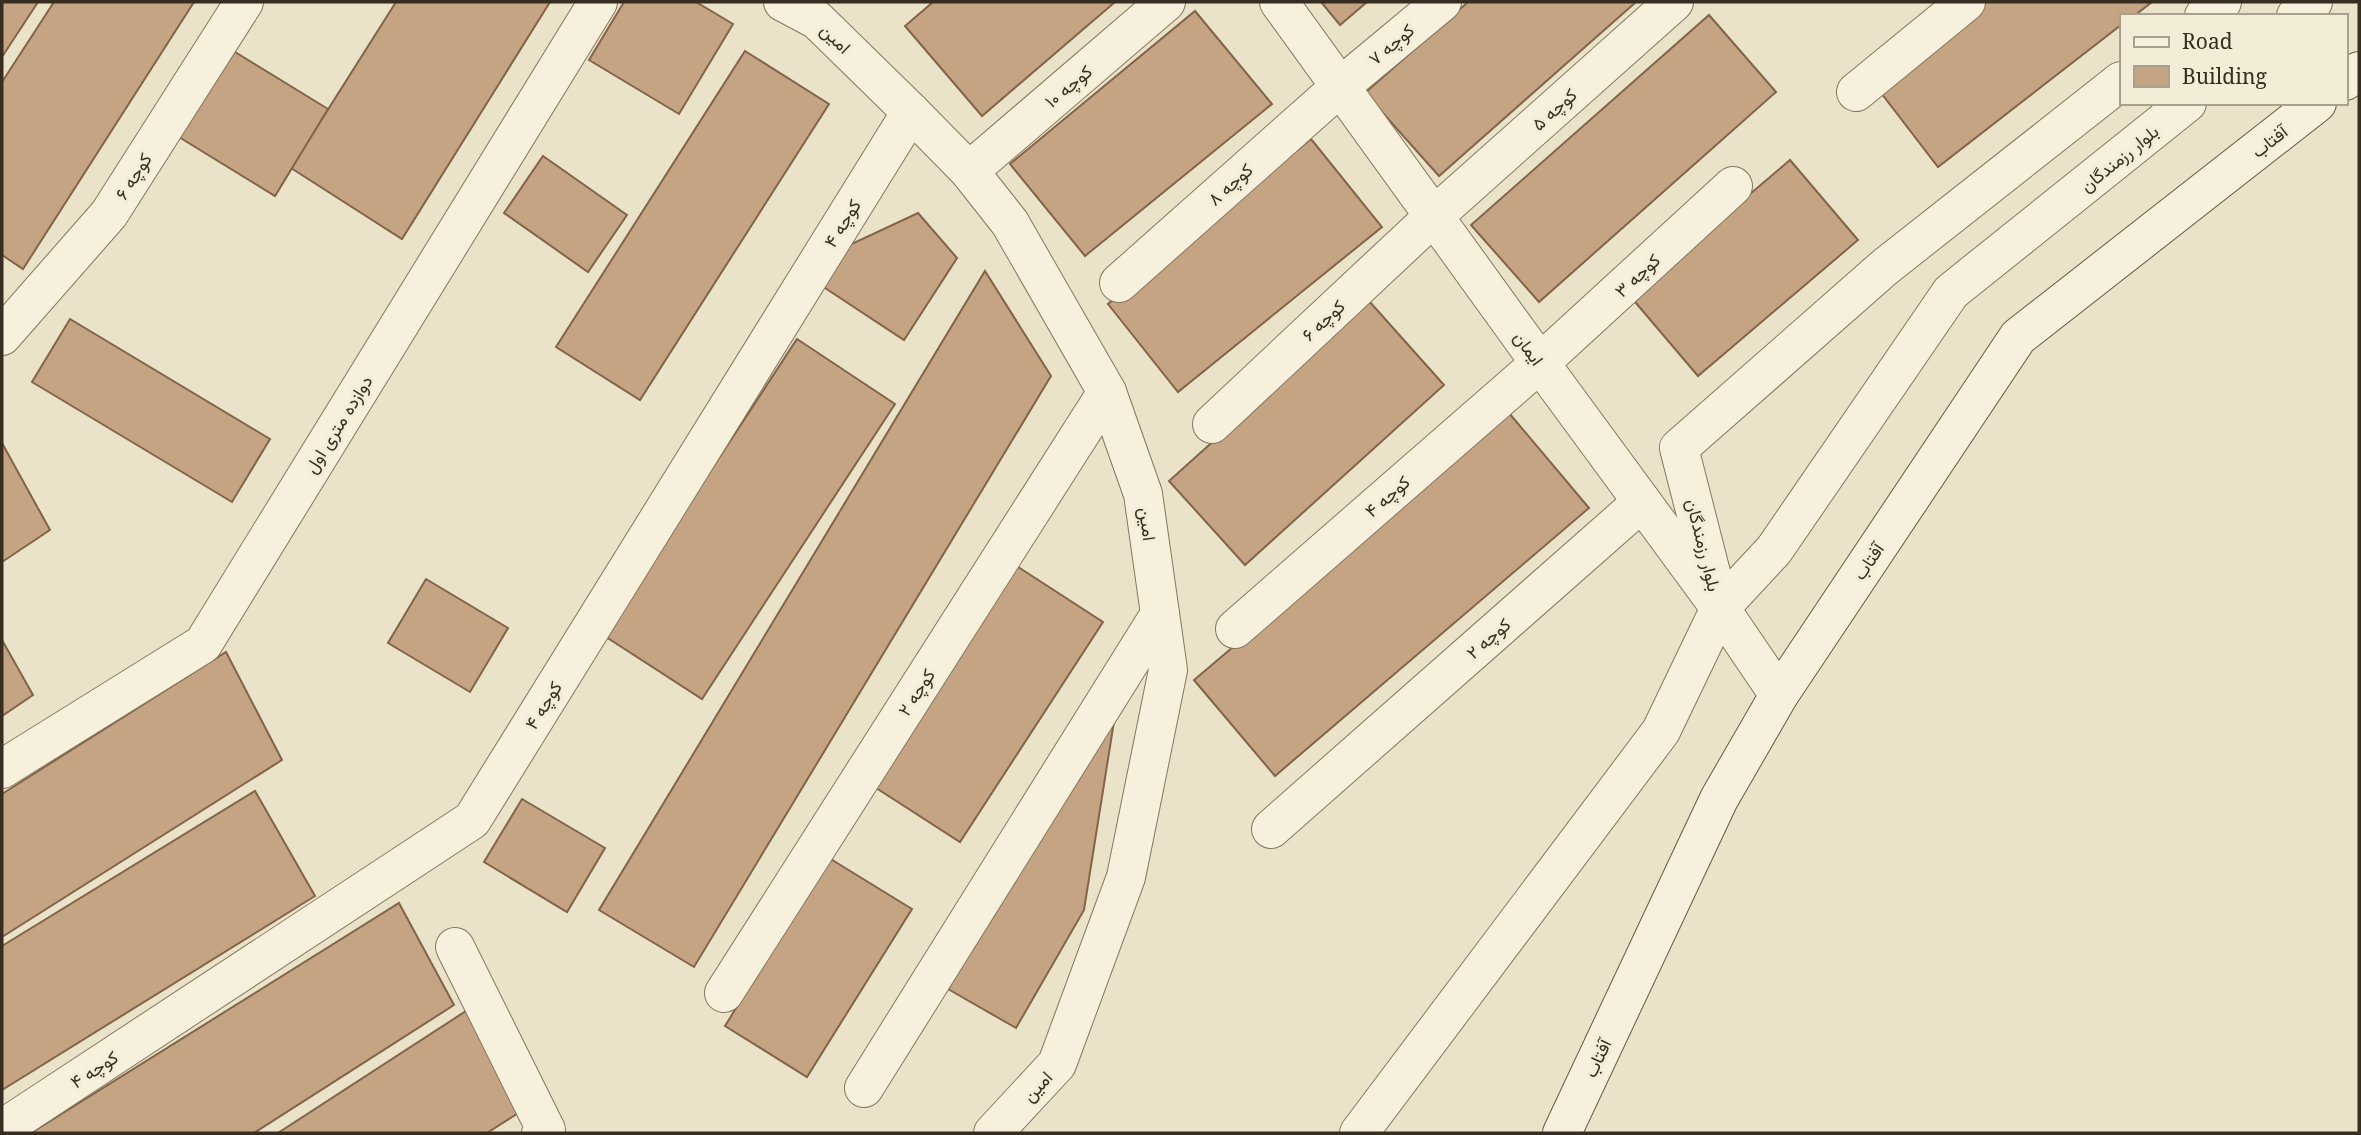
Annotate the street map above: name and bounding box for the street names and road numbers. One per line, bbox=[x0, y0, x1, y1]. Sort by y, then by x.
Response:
street label: امین bbox=[815, 18, 857, 58]
street label: کوچه ۷ bbox=[1363, 18, 1420, 71]
street label: کوچه ۱۰ bbox=[1039, 59, 1097, 114]
street label: کوچه ۵ bbox=[1526, 82, 1582, 136]
street label: آفتاب bbox=[2246, 118, 2293, 163]
street label: بلوار رزمندگان bbox=[2075, 119, 2163, 197]
street label: کوچه ۶ bbox=[109, 148, 158, 204]
street label: کوچه ۸ bbox=[1202, 157, 1258, 211]
street label: کوچه ۴ bbox=[818, 194, 867, 252]
street label: کوچه ۳ bbox=[1609, 248, 1666, 303]
street label: کوچه ۶ bbox=[1296, 294, 1350, 347]
street label: ایمان bbox=[1508, 326, 1550, 370]
street label: دوازده متری اول bbox=[298, 370, 378, 478]
street label: کوچه ۴ bbox=[1359, 470, 1415, 523]
street label: بلوار رزمندگان bbox=[1681, 496, 1727, 594]
street label: امین bbox=[1134, 506, 1162, 542]
street label: آفتاب bbox=[1847, 536, 1890, 584]
street label: کوچه ۲ bbox=[1461, 612, 1516, 665]
street label: کوچه ۲ bbox=[892, 664, 941, 721]
street label: کوچه ۴ bbox=[519, 676, 568, 734]
street label: آفتاب bbox=[1578, 1033, 1617, 1081]
street label: کوچه ۴ bbox=[66, 1045, 123, 1094]
street label: امین bbox=[1017, 1065, 1057, 1107]

